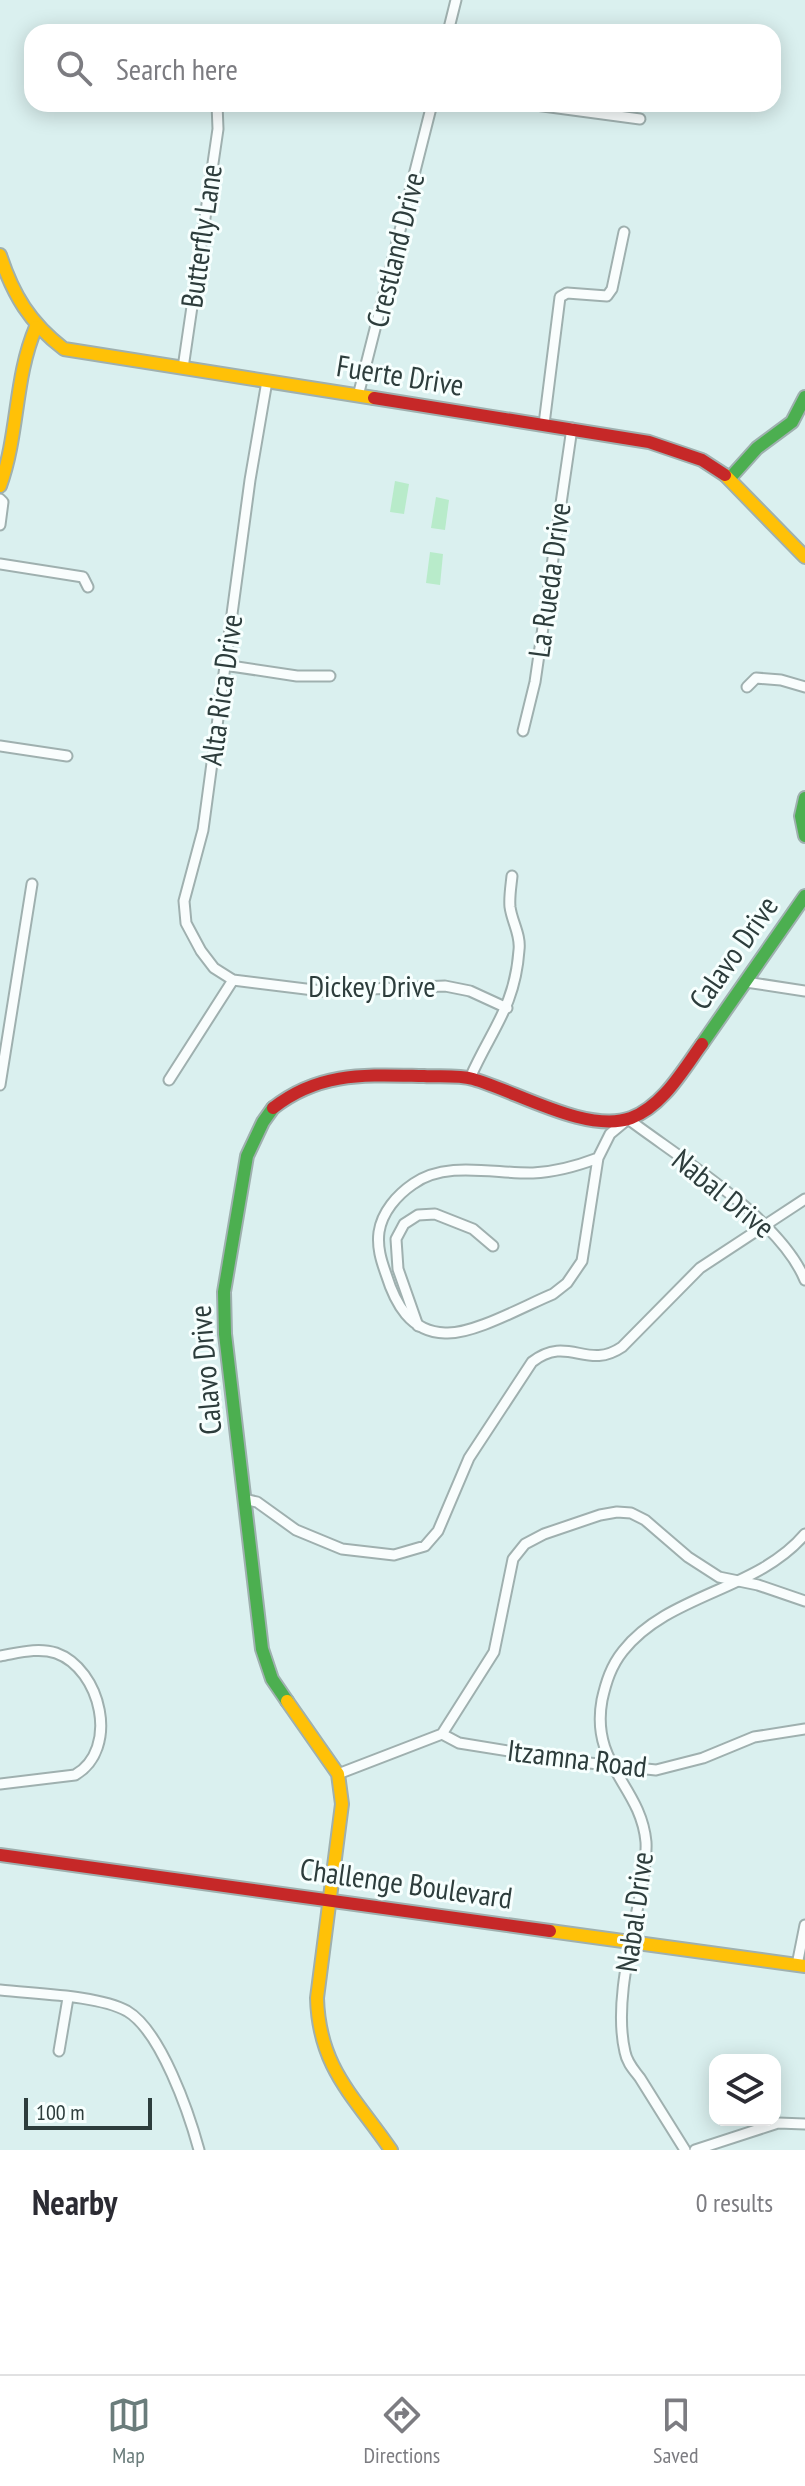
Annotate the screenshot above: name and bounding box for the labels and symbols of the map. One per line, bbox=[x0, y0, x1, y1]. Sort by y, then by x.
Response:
street label: Butterfly Lane bbox=[171, 162, 230, 310]
street label: Crestland Drive bbox=[356, 168, 433, 331]
street label: Fuerte Drive bbox=[334, 345, 467, 404]
street label: La Rueda Drive bbox=[518, 500, 579, 660]
street label: Alta Rica Drive bbox=[191, 612, 250, 768]
street label: Calavo Drive bbox=[680, 888, 786, 1016]
street label: Dickey Drive bbox=[308, 966, 436, 1005]
street label: Nabal Drive bbox=[665, 1140, 783, 1246]
street label: Calavo Drive bbox=[179, 1304, 230, 1436]
street label: Itzamna Road bbox=[505, 1730, 649, 1785]
street label: Challenge Boulevard bbox=[298, 1848, 515, 1917]
street label: Nabal Drive bbox=[606, 1849, 661, 1974]
scale bar bbox=[24, 2094, 152, 2130]

